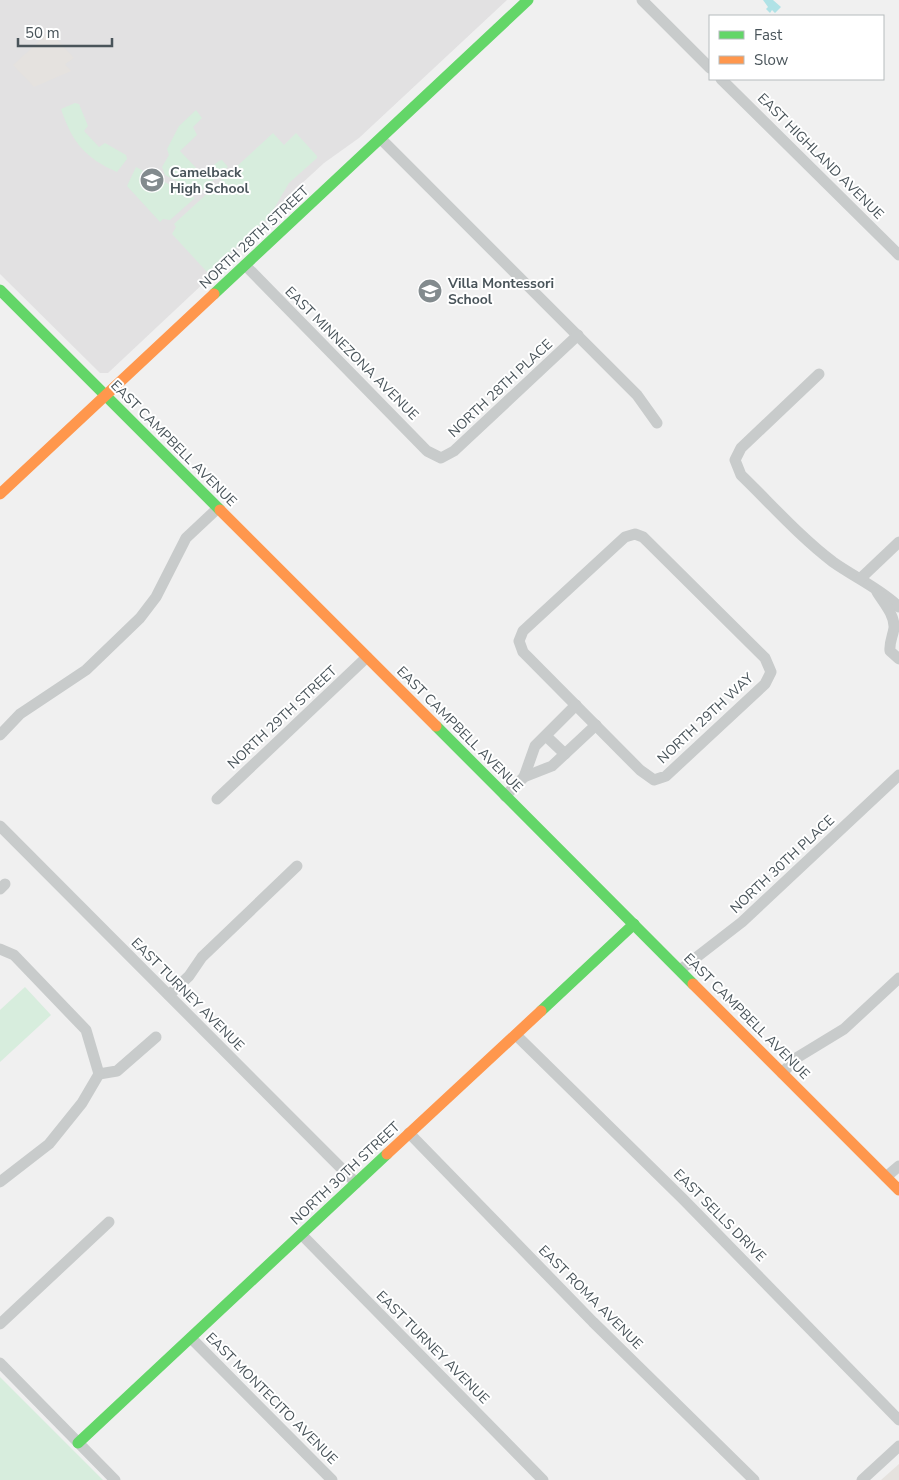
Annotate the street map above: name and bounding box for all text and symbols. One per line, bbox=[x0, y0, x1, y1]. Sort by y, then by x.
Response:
scale bar bbox=[18, 15, 111, 47]
legend bbox=[709, 15, 884, 80]
text: 50 m bbox=[25, 23, 60, 43]
text: Fast bbox=[754, 25, 783, 45]
text: Slow bbox=[754, 50, 789, 70]
street label: EAST HIGHLAND AVENUE bbox=[753, 89, 888, 224]
place label: Camelback High School bbox=[170, 163, 250, 198]
school or university icon: Camelback High School bbox=[139, 167, 165, 193]
street label: NORTH 28TH STREET bbox=[196, 181, 314, 293]
place label: Villa Montessori School bbox=[447, 274, 554, 309]
school or university icon: Villa Montessori School bbox=[417, 278, 443, 304]
street label: EAST MINNEZONA AVENUE bbox=[281, 282, 423, 424]
street label: NORTH 28TH PLACE bbox=[444, 335, 557, 442]
street label: EAST CAMPBELL AVENUE bbox=[106, 376, 241, 511]
street label: NORTH 29TH STREET bbox=[224, 661, 342, 773]
street label: EAST CAMPBELL AVENUE bbox=[392, 662, 527, 797]
street label: NORTH 29TH WAY bbox=[653, 668, 758, 768]
street label: NORTH 30TH PLACE bbox=[726, 811, 839, 918]
street label: EAST TURNEY AVENUE bbox=[127, 934, 248, 1055]
street label: EAST CAMPBELL AVENUE bbox=[679, 949, 814, 1084]
street label: NORTH 30TH STREET bbox=[287, 1117, 405, 1229]
street label: EAST SELLS DRIVE bbox=[669, 1165, 770, 1266]
street label: EAST ROMA AVENUE bbox=[534, 1241, 647, 1354]
street label: EAST TURNEY AVENUE bbox=[372, 1287, 493, 1408]
street label: EAST MONTECITO AVENUE bbox=[202, 1328, 342, 1468]

